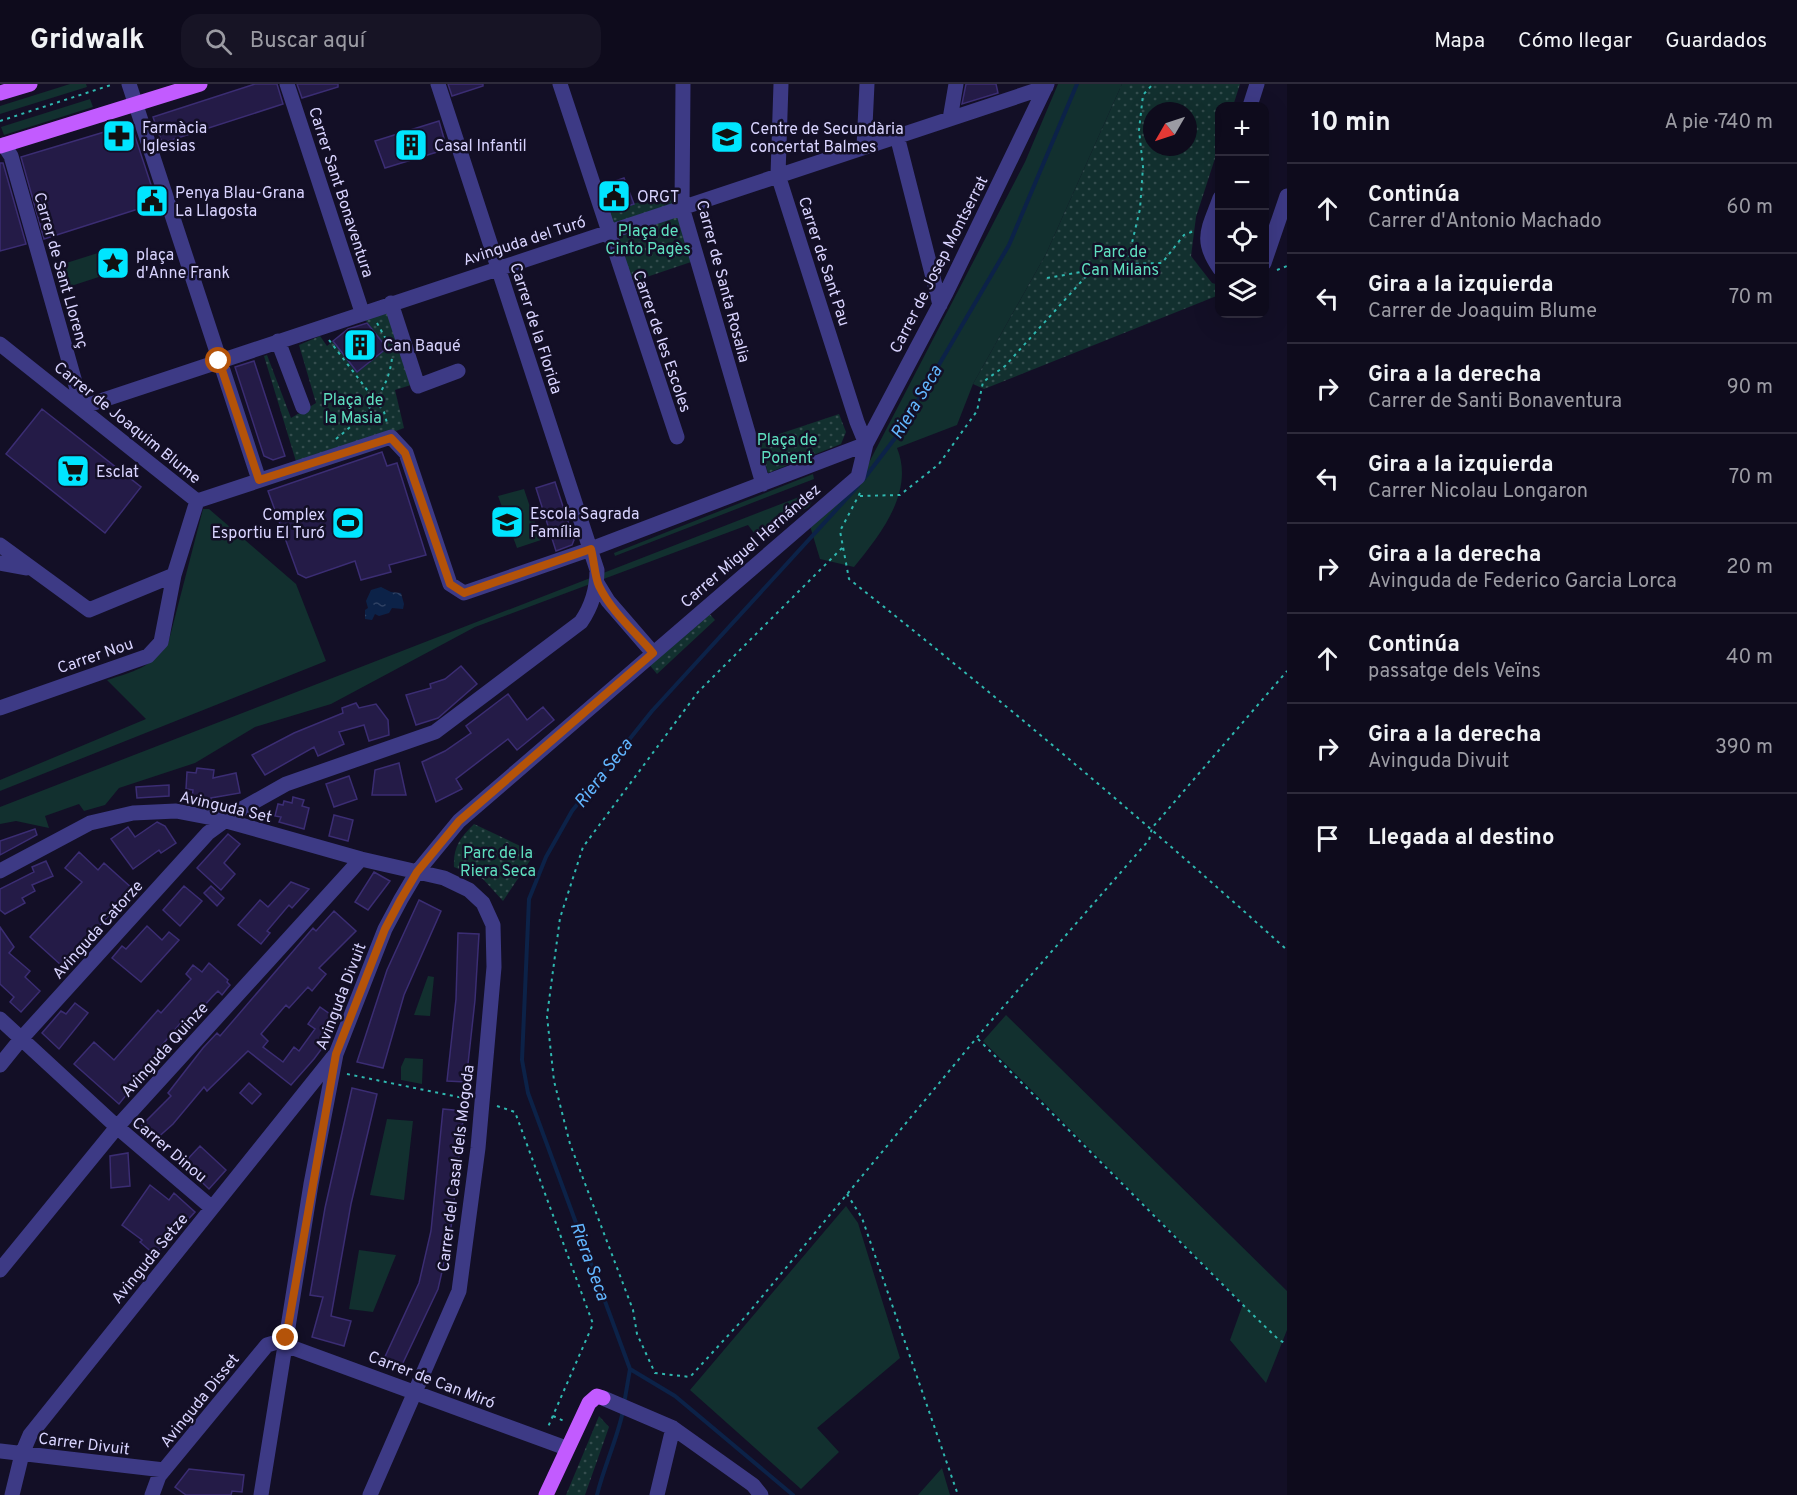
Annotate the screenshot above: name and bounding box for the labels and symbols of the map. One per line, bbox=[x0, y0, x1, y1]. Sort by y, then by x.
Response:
north arrow bbox=[1143, 102, 1197, 156]
street label: Carrer Sant Bonaventura bbox=[303, 105, 377, 280]
pharmacy icon: Farmàcia Iglesias bbox=[101, 118, 137, 154]
place label: Farmàcia Iglesias bbox=[142, 119, 207, 157]
school or university icon: Centre de Secundària concertat Balmes bbox=[709, 119, 745, 155]
place label: Centre de Secundària concertat Balmes bbox=[750, 120, 904, 158]
building icon: Casal Infantil bbox=[393, 127, 429, 163]
place label: Casal Infantil bbox=[434, 137, 527, 157]
street label: Carrer de Josep Montserrat bbox=[886, 173, 993, 357]
public building icon: ORGT bbox=[596, 178, 632, 214]
public building icon: Penya Blau-Grana La Llagosta bbox=[134, 183, 170, 219]
place label: Penya Blau-Grana La Llagosta bbox=[175, 184, 305, 222]
place label: ORGT bbox=[637, 188, 679, 208]
street label: Carrer de Sant Llorenç bbox=[28, 190, 92, 351]
street label: Carrer de Sant Pau bbox=[793, 194, 853, 329]
street label: Carrer de Santa Rosalia bbox=[691, 198, 753, 365]
street label: Avinguda del Turó bbox=[461, 213, 589, 271]
park label: Plaça de Cinto Pagès bbox=[605, 222, 691, 260]
park label: Parc de Can Milans bbox=[1081, 243, 1159, 281]
place icon: plaça d'Anne Frank bbox=[95, 245, 131, 281]
place label: plaça d'Anne Frank bbox=[136, 246, 230, 284]
street label: Carrer de la Florida bbox=[504, 260, 566, 397]
street label: Carrer de les Escoles bbox=[627, 268, 695, 415]
building icon: Can Baqué bbox=[342, 327, 378, 363]
place label: Can Baqué bbox=[383, 337, 461, 357]
route start bbox=[205, 347, 231, 373]
street label: Carrer de Joaquim Blume bbox=[49, 358, 204, 489]
water label: Riera Seca bbox=[886, 361, 949, 444]
park label: Plaça de la Masia bbox=[323, 391, 383, 429]
park label: Plaça de Ponent bbox=[757, 431, 817, 469]
supermarket icon: Esclat bbox=[55, 453, 91, 489]
place label: Esclat bbox=[96, 463, 139, 483]
street label: Carrer Miguel Hernández bbox=[677, 480, 826, 613]
school or university icon: Escola Sagrada Família bbox=[489, 504, 525, 540]
sports icon: Complex Esportiu El Turó bbox=[330, 505, 366, 541]
place label: Escola Sagrada Família bbox=[530, 505, 639, 543]
place label: Complex Esportiu El Turó bbox=[212, 506, 325, 544]
street label: Carrer Nou bbox=[55, 635, 136, 679]
water label: Riera Seca bbox=[570, 734, 639, 813]
street label: Avinguda Set bbox=[177, 788, 274, 828]
park label: Parc de la Riera Seca bbox=[460, 844, 536, 882]
street label: Avinguda Catorze bbox=[49, 877, 148, 984]
street label: Avinguda Divuit bbox=[312, 940, 371, 1053]
street label: Avinguda Quinze bbox=[118, 999, 213, 1102]
street label: Carrer del Casal dels Mogoda bbox=[434, 1064, 480, 1273]
street label: Carrer Dinou bbox=[127, 1113, 210, 1188]
street label: Avinguda Setze bbox=[108, 1210, 193, 1309]
water label: Riera Seca bbox=[564, 1219, 614, 1305]
route end bbox=[272, 1324, 298, 1350]
street label: Carrer de Can Miró bbox=[365, 1347, 498, 1414]
street label: Avinguda Disset bbox=[157, 1350, 245, 1452]
street label: Carrer Divuit bbox=[37, 1429, 131, 1461]

